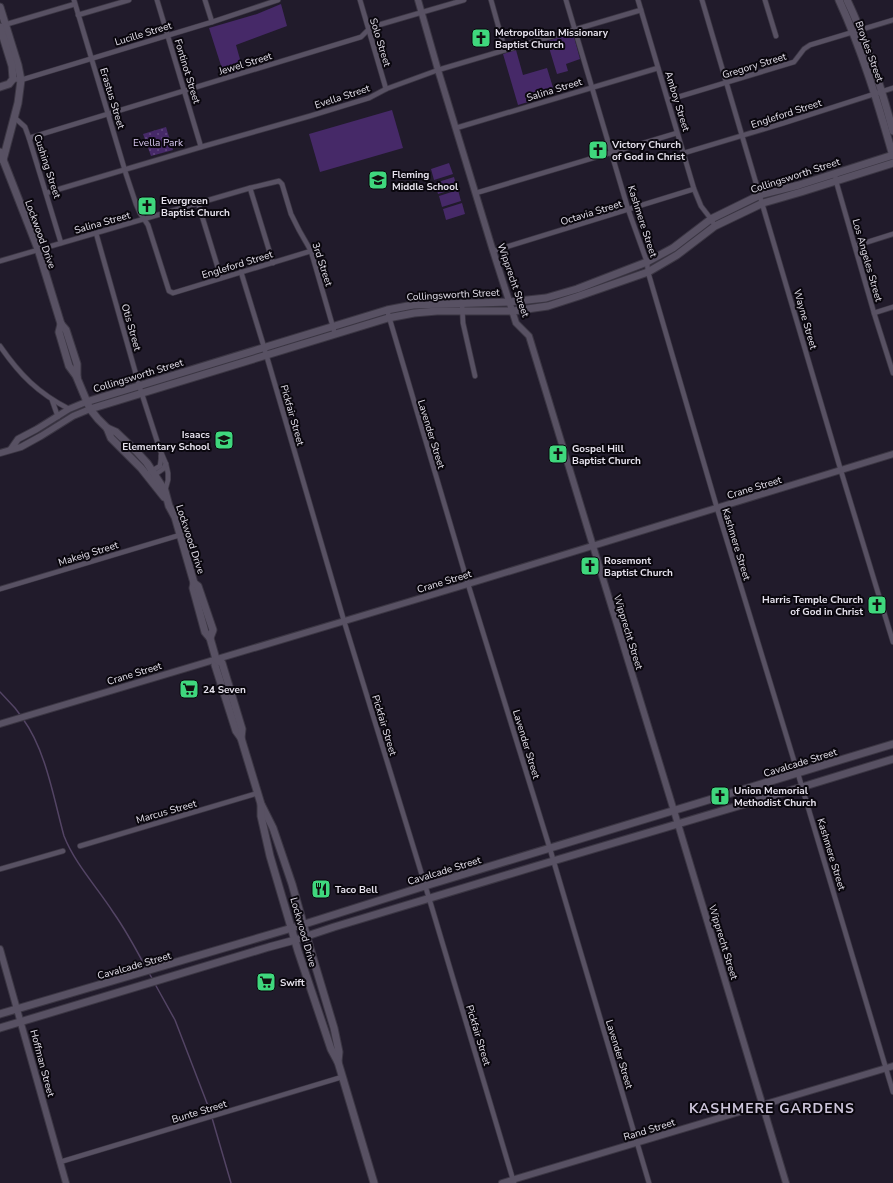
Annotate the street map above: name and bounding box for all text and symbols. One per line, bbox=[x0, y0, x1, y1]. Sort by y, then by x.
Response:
street label: Solo Street bbox=[366, 16, 394, 69]
street label: Lucille Street bbox=[113, 19, 174, 49]
street label: Broyles Street bbox=[852, 19, 887, 84]
place label: Metropolitan Missionary Baptist Church bbox=[495, 26, 609, 52]
church icon: Metropolitan Missionary Baptist Church bbox=[470, 27, 492, 49]
street label: Fontinot Street bbox=[171, 37, 204, 106]
street label: Jewel Street bbox=[216, 49, 274, 79]
street label: Gregory Street bbox=[721, 49, 789, 82]
street label: Erastus Street bbox=[96, 66, 128, 131]
street label: Amboy Street bbox=[661, 70, 693, 134]
street label: Salina Street bbox=[525, 75, 584, 105]
street label: Evella Street bbox=[313, 81, 372, 112]
street label: Engleford Street bbox=[749, 96, 824, 132]
street label: Cushing Street bbox=[30, 133, 64, 201]
park label: Evella Park bbox=[133, 136, 184, 150]
place label: Victory Church of God in Christ bbox=[611, 138, 685, 164]
church icon: Victory Church of God in Christ bbox=[587, 139, 609, 161]
street label: Collingsworth Street bbox=[749, 155, 842, 197]
place label: Fleming Middle School bbox=[392, 168, 459, 194]
school or university icon: Fleming Middle School bbox=[367, 169, 389, 191]
street label: Kashmere Street bbox=[624, 184, 660, 259]
place label: Evergreen Baptist Church bbox=[161, 194, 230, 220]
church icon: Evergreen Baptist Church bbox=[136, 195, 158, 217]
street label: Octavia Street bbox=[559, 197, 624, 229]
street label: Lockwood Drive bbox=[21, 198, 59, 271]
street label: Salina Street bbox=[73, 208, 132, 238]
street label: Los Angeles Street bbox=[849, 217, 886, 304]
street label: 3rd Street bbox=[308, 241, 336, 288]
street label: Wipprecht Street bbox=[494, 241, 532, 320]
street label: Engleford Street bbox=[200, 247, 275, 282]
street label: Collingsworth Street bbox=[406, 286, 500, 304]
street label: Wayne Street bbox=[790, 288, 820, 351]
street label: Otis Street bbox=[118, 302, 145, 353]
street label: Collingsworth Street bbox=[92, 355, 185, 396]
street label: Pickfair Street bbox=[277, 383, 308, 448]
street label: Lavender Street bbox=[414, 398, 448, 471]
place label: Isaacs Elementary School bbox=[122, 428, 211, 454]
school or university icon: Isaacs Elementary School bbox=[213, 429, 235, 451]
place label: Gospel Hill Baptist Church bbox=[572, 442, 641, 468]
church icon: Gospel Hill Baptist Church bbox=[547, 443, 569, 465]
street label: Crane Street bbox=[725, 473, 784, 503]
street label: Lockwood Drive bbox=[172, 503, 208, 576]
street label: Kashmere Street bbox=[718, 507, 754, 582]
street label: Makeig Street bbox=[57, 538, 120, 570]
place label: Rosemont Baptist Church bbox=[604, 554, 673, 580]
church icon: Rosemont Baptist Church bbox=[579, 555, 601, 577]
street label: Crane Street bbox=[415, 567, 474, 597]
street label: Wipprecht Street bbox=[610, 593, 646, 672]
place label: Harris Temple Church of God in Christ bbox=[762, 593, 863, 619]
church icon: Harris Temple Church of God in Christ bbox=[866, 594, 888, 616]
street label: Crane Street bbox=[105, 659, 164, 689]
supermarket icon: 24 Seven bbox=[178, 678, 200, 700]
place label: 24 Seven bbox=[203, 683, 246, 697]
street label: Pickfair Street bbox=[368, 693, 400, 758]
street label: Lavender Street bbox=[509, 708, 543, 781]
street label: Cavalcade Street bbox=[762, 745, 839, 781]
place label: Union Memorial Methodist Church bbox=[734, 784, 816, 810]
church icon: Union Memorial Methodist Church bbox=[709, 785, 731, 807]
street label: Marcus Street bbox=[134, 797, 199, 827]
street label: Kashmere Street bbox=[813, 817, 849, 892]
street label: Cavalcade Street bbox=[406, 853, 483, 889]
restaurant icon: Taco Bell bbox=[310, 878, 332, 900]
place label: Taco Bell bbox=[335, 883, 378, 897]
street label: Lockwood Drive bbox=[286, 896, 320, 969]
street label: Wipprecht Street bbox=[705, 903, 741, 982]
street label: Cavalcade Street bbox=[96, 949, 173, 983]
supermarket icon: Swift bbox=[255, 971, 277, 993]
place label: Swift bbox=[280, 976, 305, 990]
street label: Pickfair Street bbox=[462, 1003, 494, 1068]
street label: Lavender Street bbox=[602, 1018, 636, 1091]
street label: Hoffman Street bbox=[26, 1028, 58, 1099]
street label: Bunte Street bbox=[170, 1097, 229, 1127]
district label: KASHMERE GARDENS bbox=[689, 1099, 855, 1118]
street label: Rand Street bbox=[622, 1115, 677, 1144]

